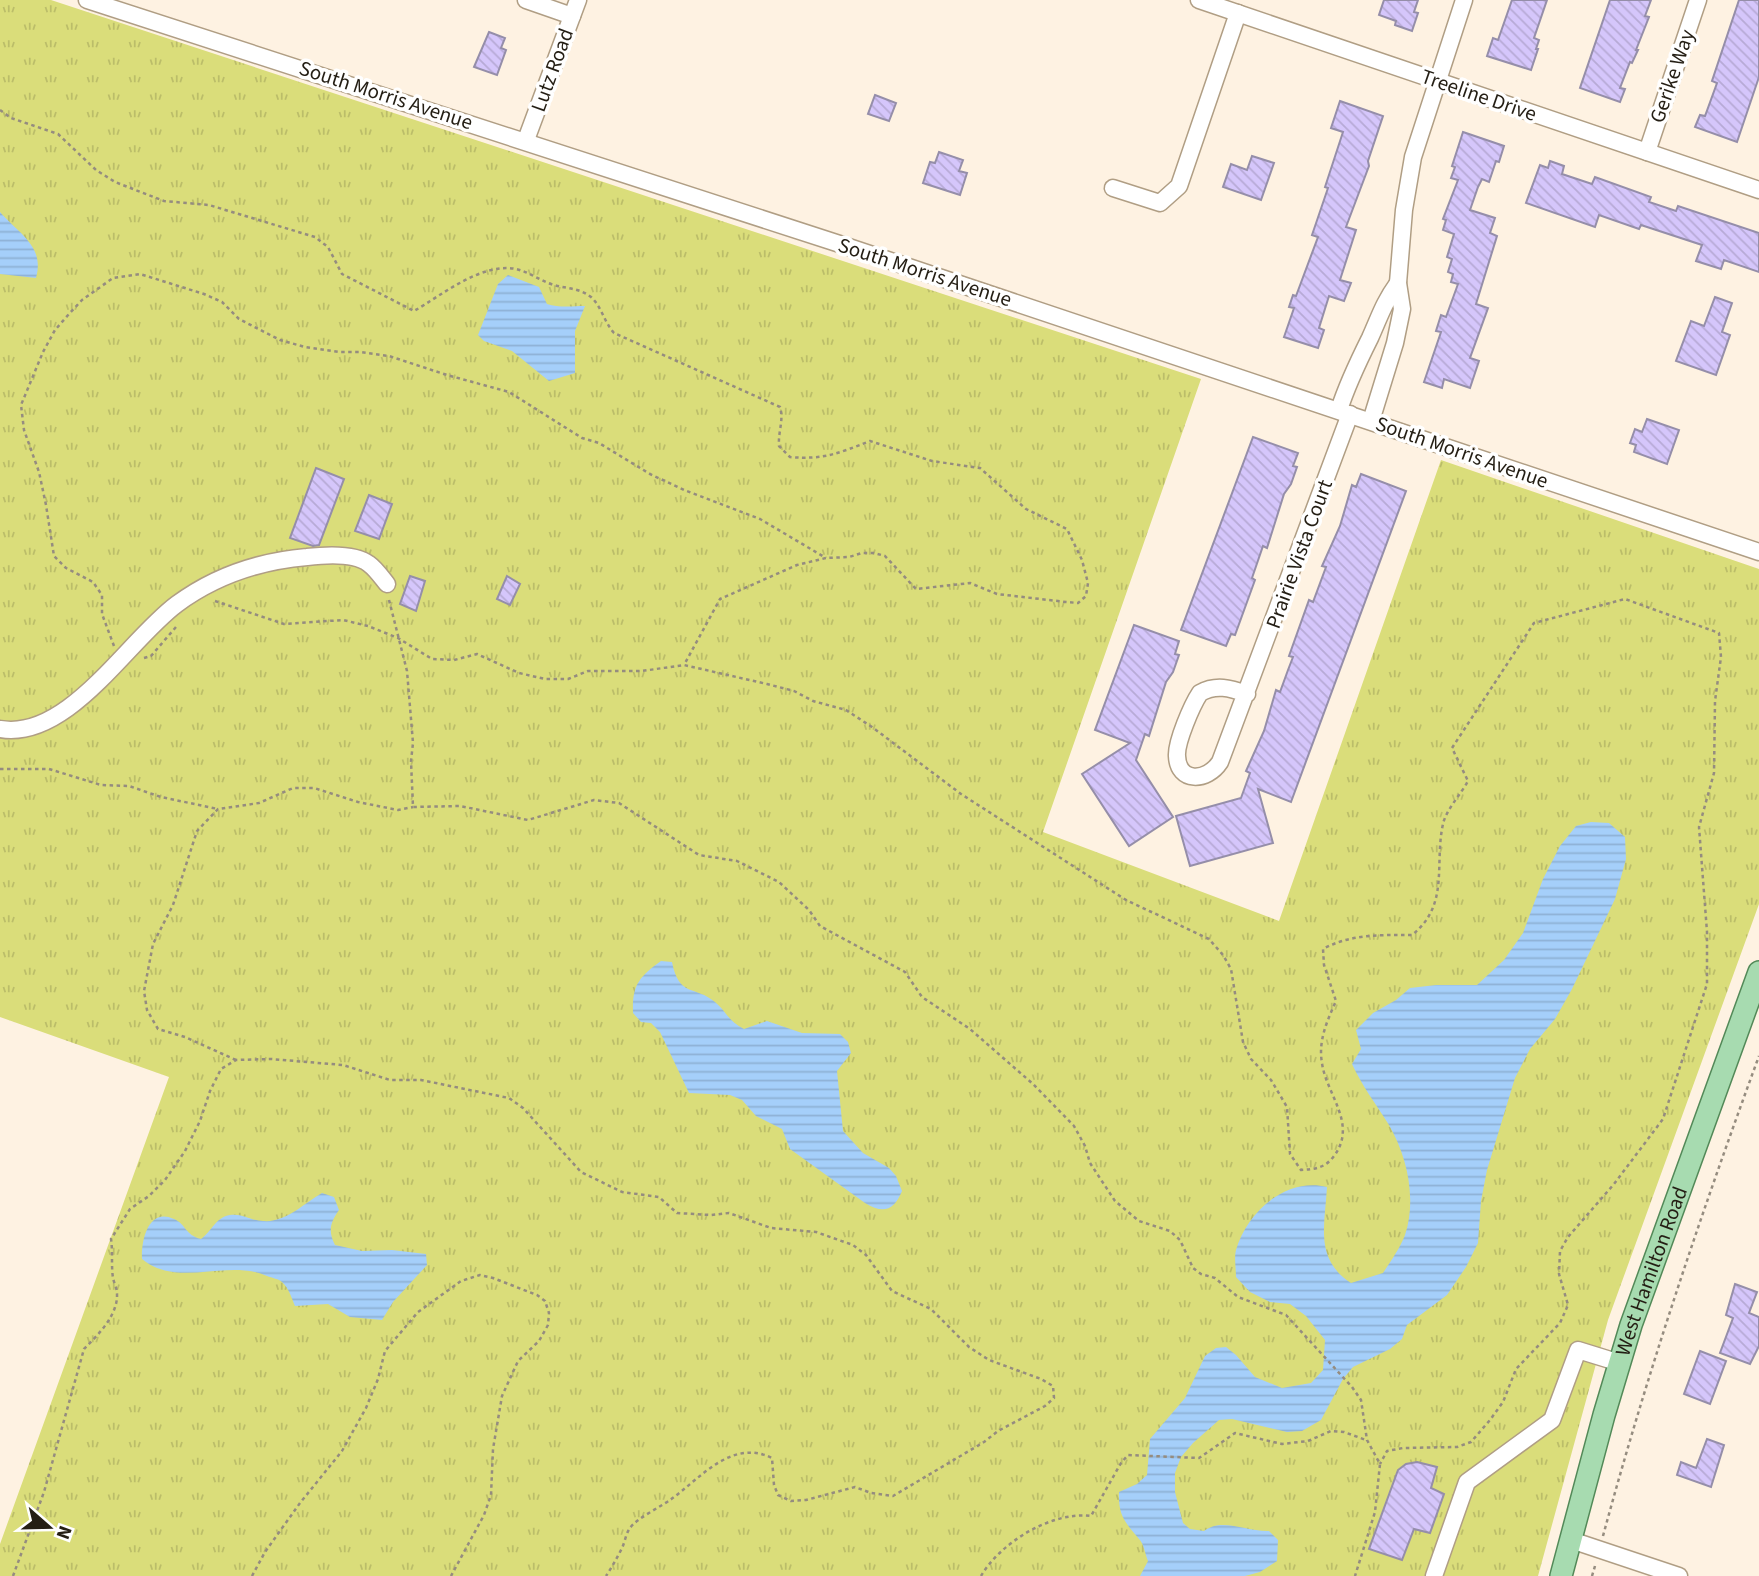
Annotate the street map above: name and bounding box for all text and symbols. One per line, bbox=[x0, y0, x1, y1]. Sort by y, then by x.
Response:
street label: Lutz Road bbox=[523, 24, 581, 116]
street label: Gerike Way bbox=[1642, 25, 1702, 127]
street label: South Morris Avenue bbox=[295, 53, 477, 137]
street label: Treeline Drive bbox=[1417, 61, 1541, 129]
street label: South Morris Avenue bbox=[834, 230, 1016, 314]
street label: South Morris Avenue bbox=[1372, 408, 1552, 496]
street label: Prairie Vista Court bbox=[1258, 475, 1340, 633]
street label: West Hamilton Road bbox=[1608, 1182, 1695, 1360]
north arrow bbox=[14, 1492, 84, 1562]
text: N bbox=[49, 1522, 78, 1543]

